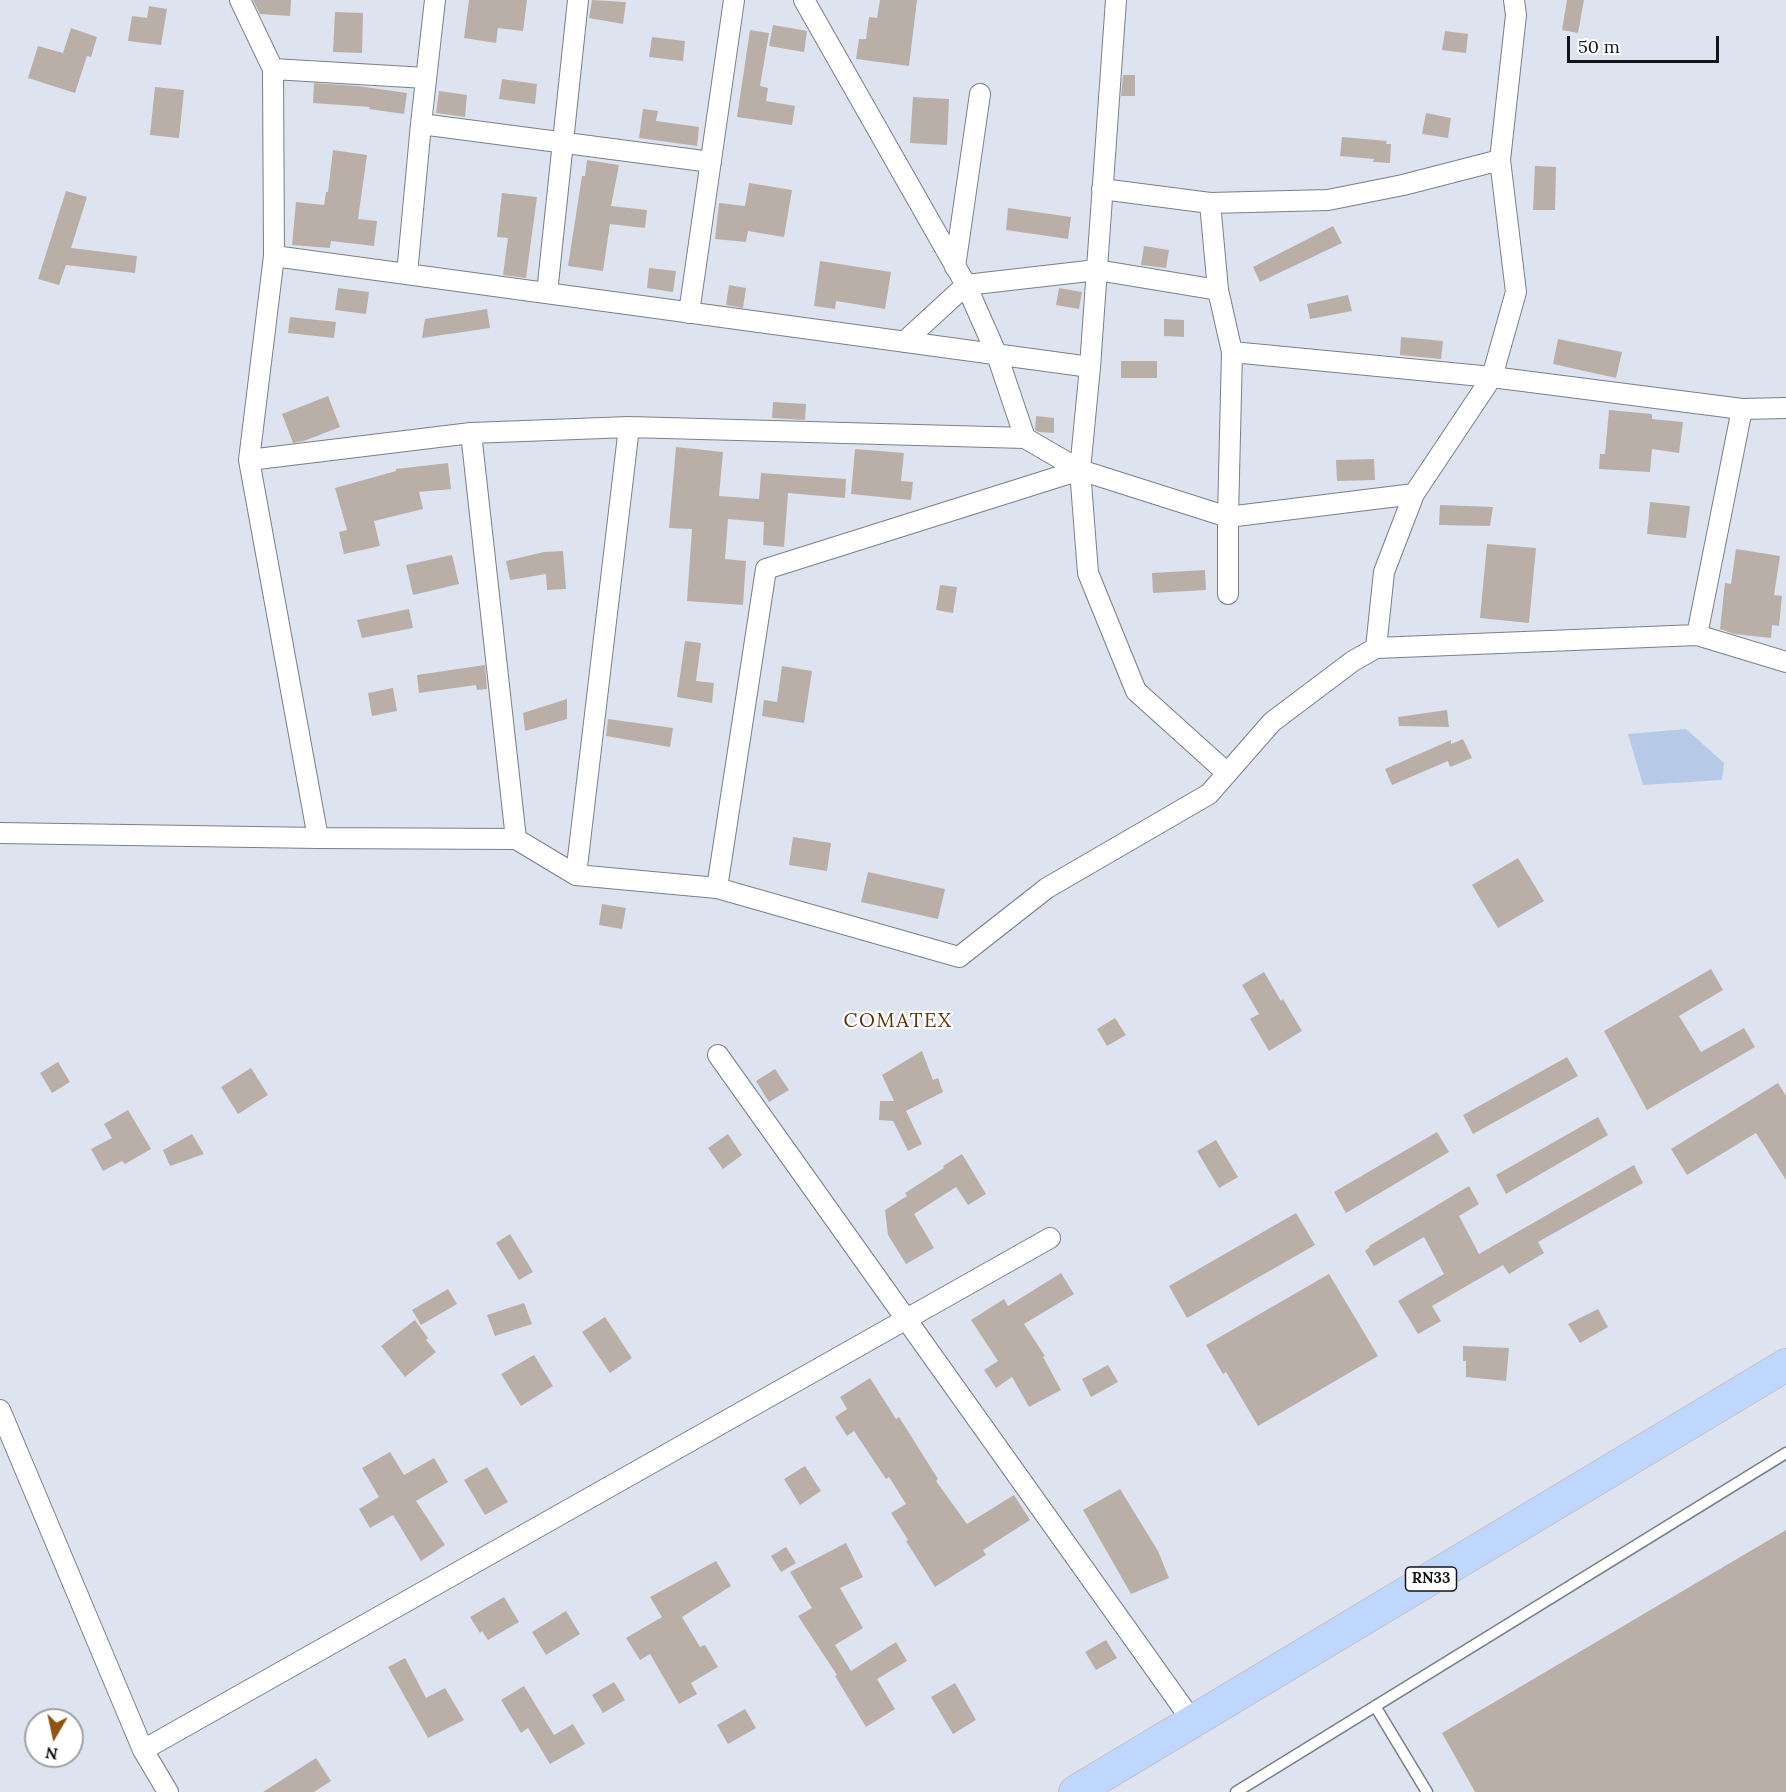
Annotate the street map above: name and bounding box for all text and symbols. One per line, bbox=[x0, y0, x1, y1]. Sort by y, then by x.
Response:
scale bar bbox=[1570, 24, 1722, 62]
text: 50 m bbox=[1578, 35, 1620, 58]
district label: COMATEX bbox=[844, 1009, 952, 1033]
road number: RN33 bbox=[1406, 1567, 1456, 1591]
north arrow bbox=[24, 1708, 84, 1768]
text: N bbox=[44, 1743, 59, 1765]

